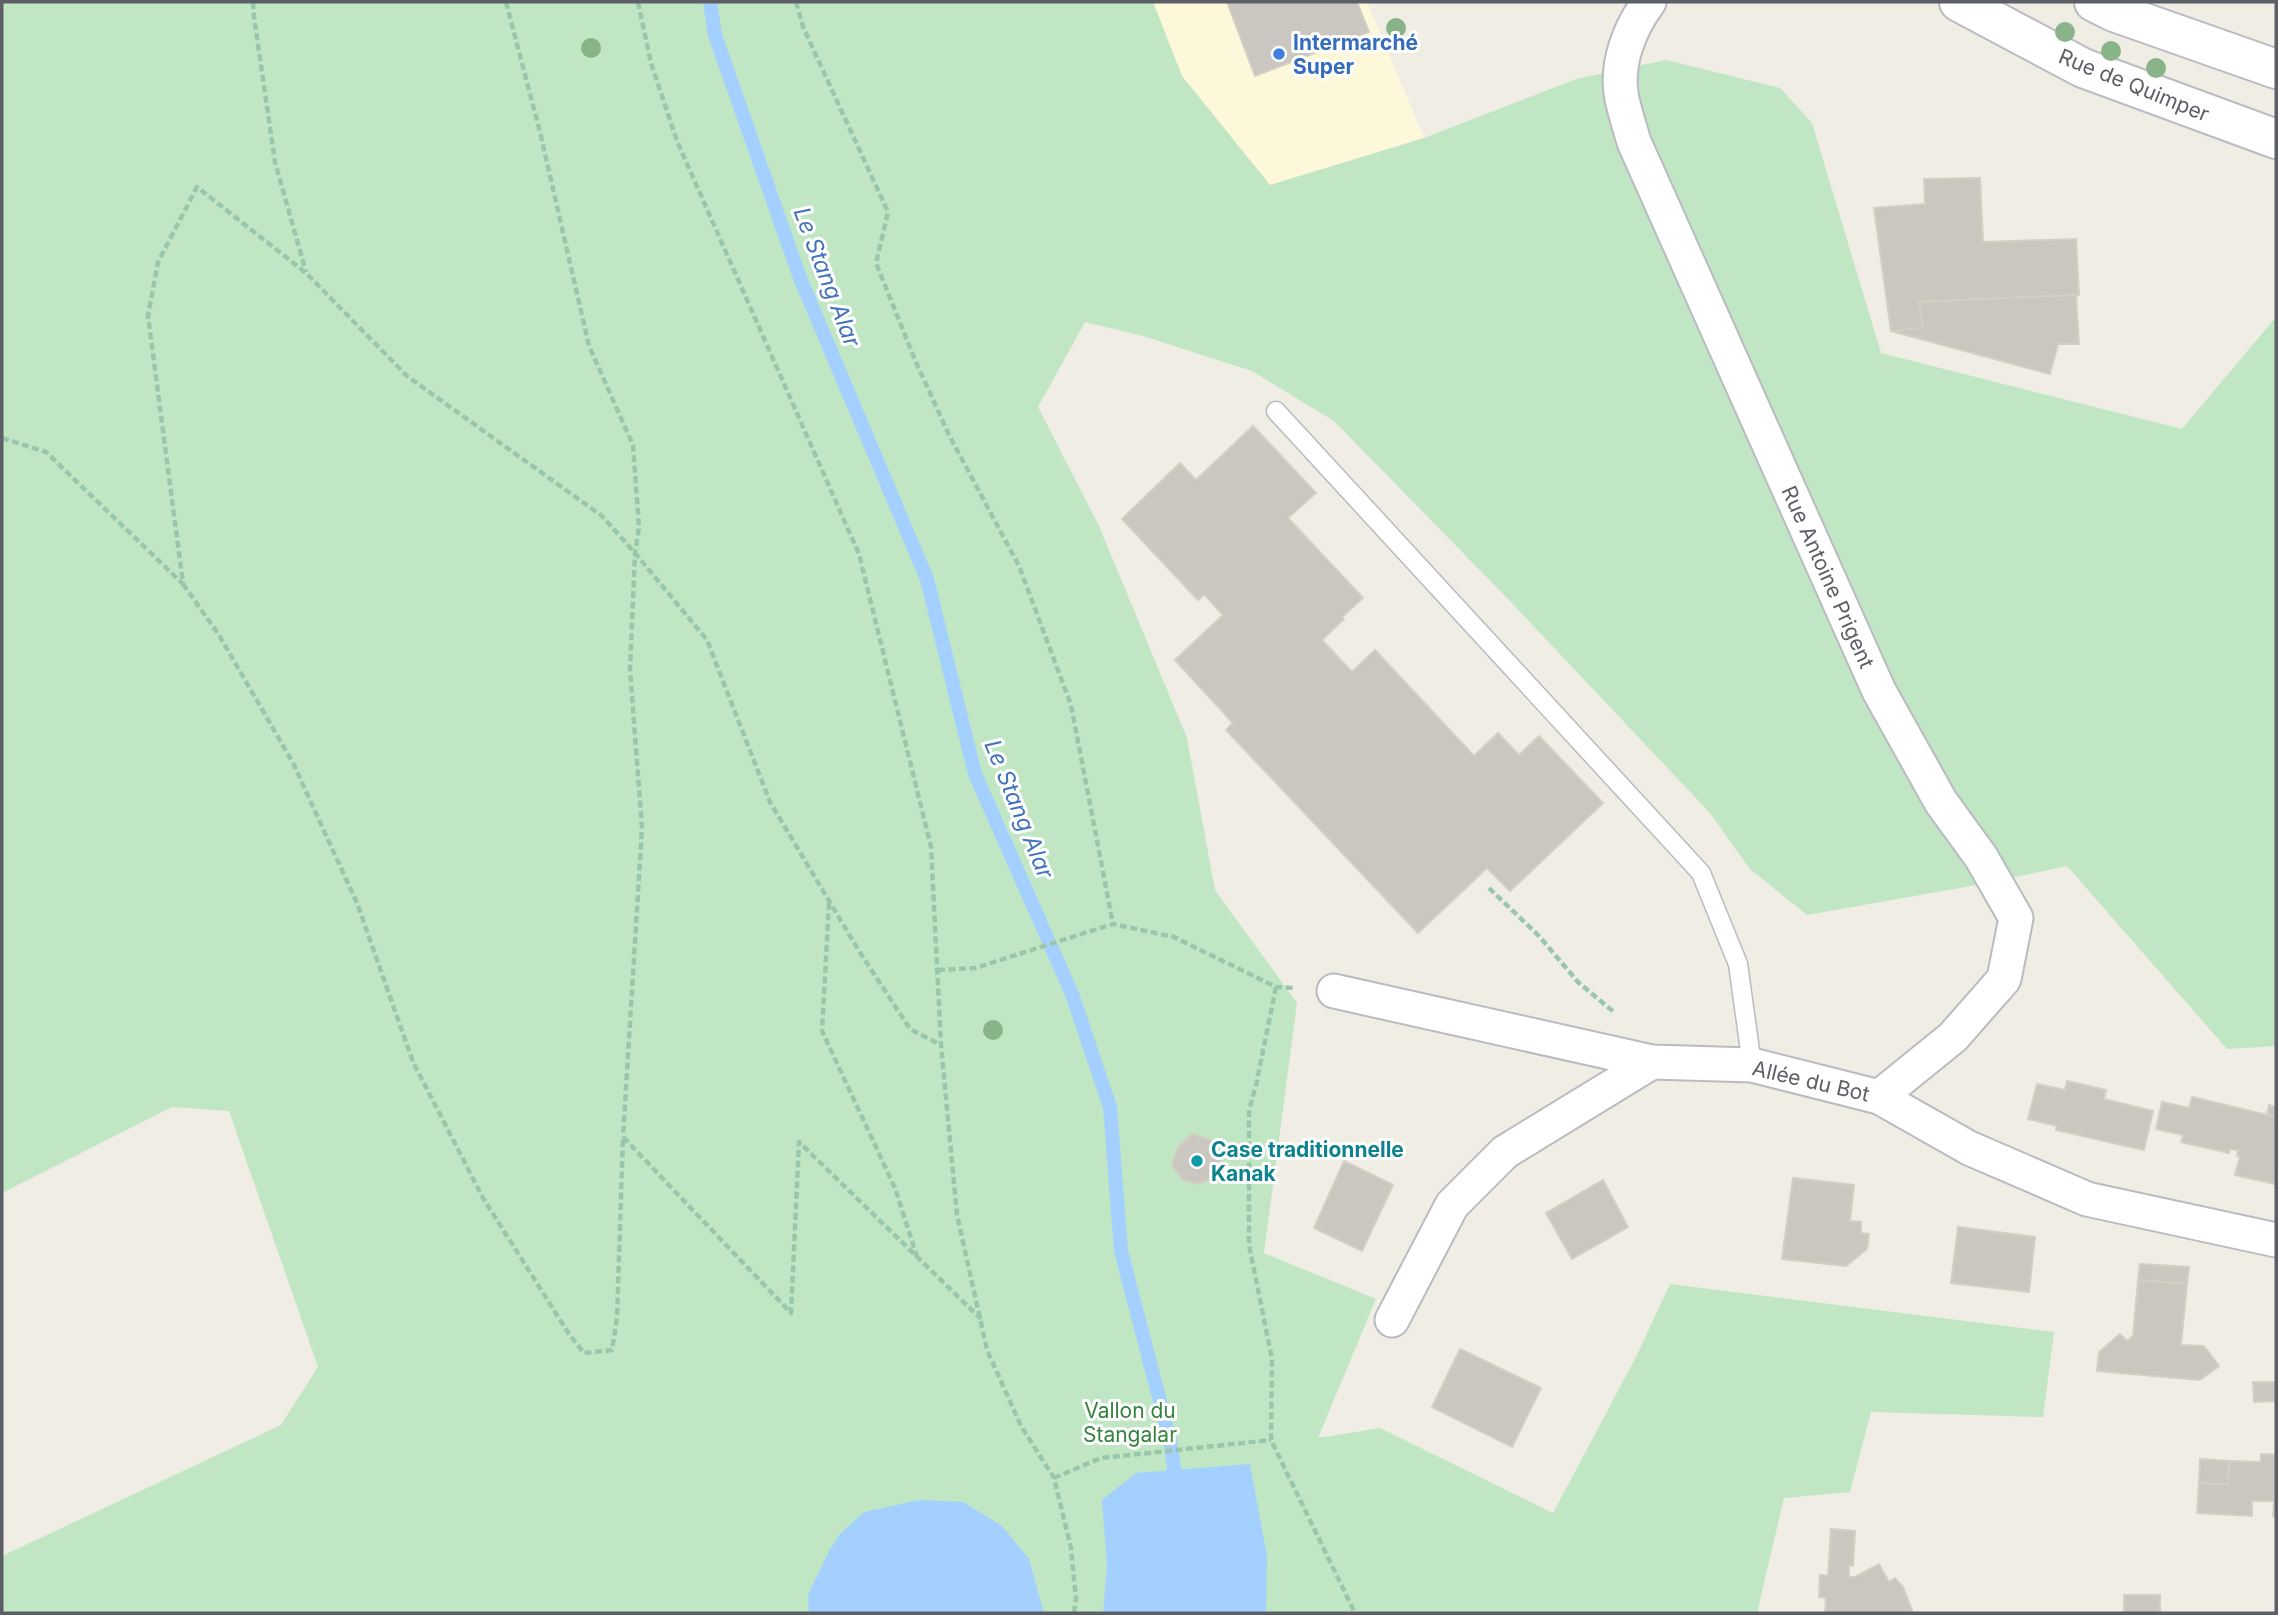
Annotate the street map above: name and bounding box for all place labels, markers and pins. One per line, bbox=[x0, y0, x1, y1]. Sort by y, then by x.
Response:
place label: Intermarché Super bbox=[1293, 30, 1418, 79]
marker: Intermarché Super bbox=[1271, 46, 1287, 62]
place label: Case traditionnelle Kanak bbox=[1211, 1137, 1404, 1186]
marker: Case traditionnelle Kanak bbox=[1189, 1153, 1205, 1169]

